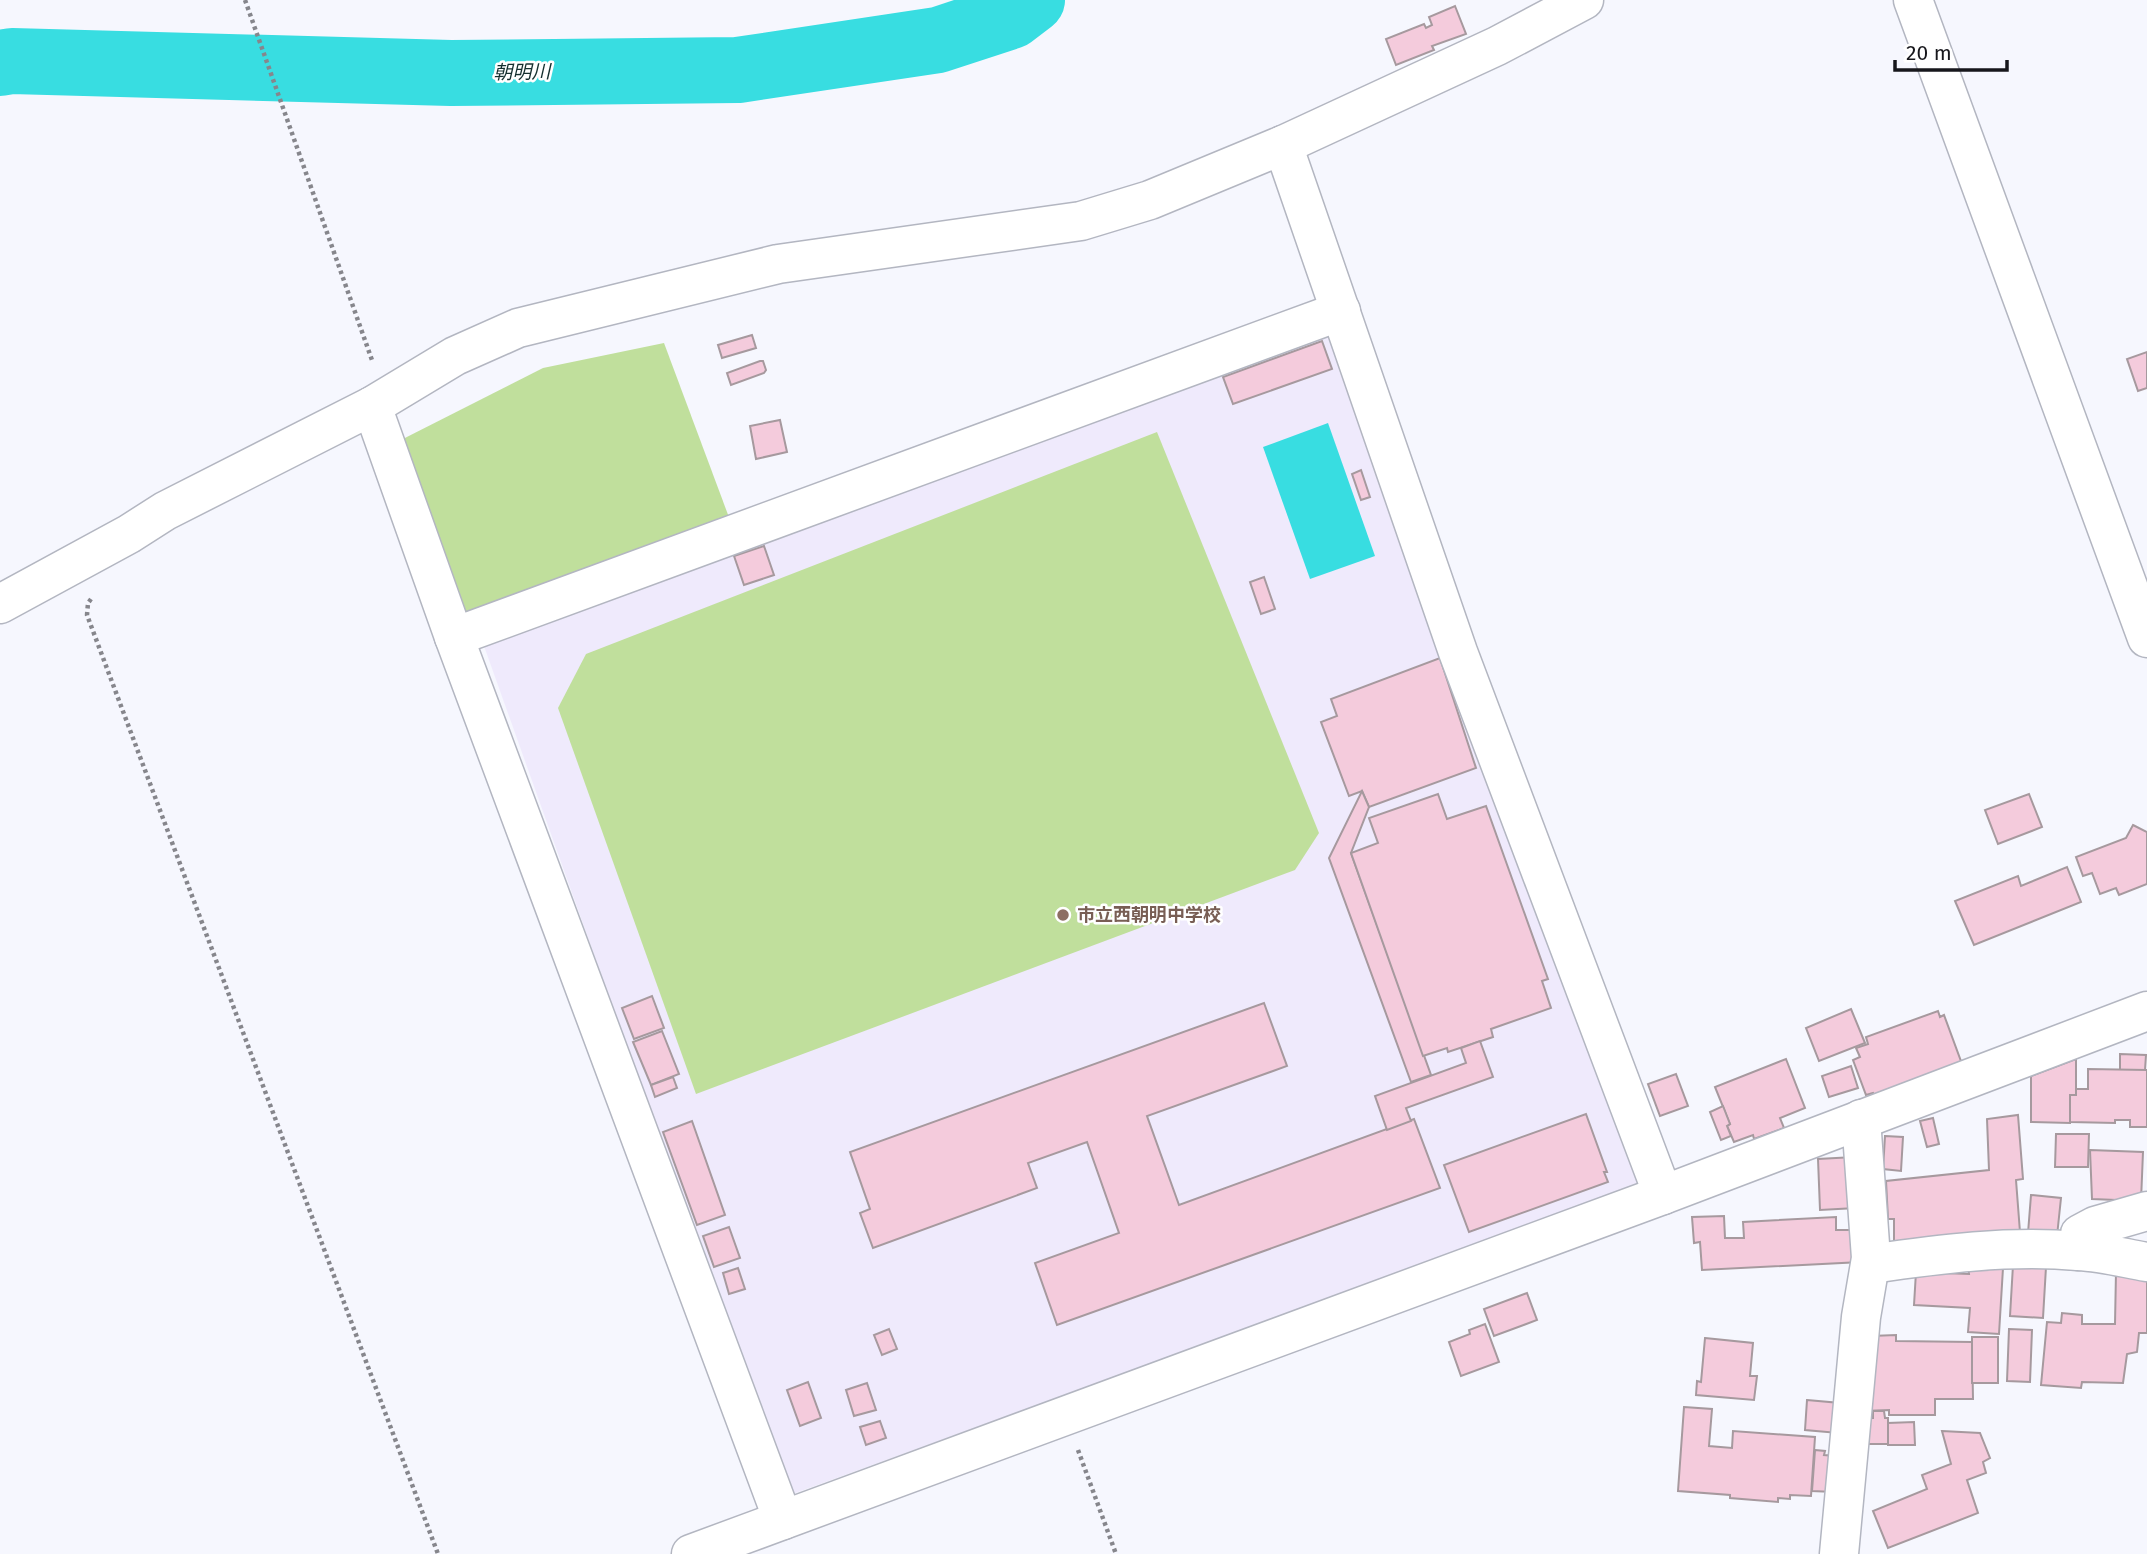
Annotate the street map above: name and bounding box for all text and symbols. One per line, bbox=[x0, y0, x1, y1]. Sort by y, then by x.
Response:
scale bar bbox=[1895, 28, 2007, 72]
text: 20 m bbox=[1906, 40, 1952, 66]
water label: 朝明川 bbox=[493, 60, 553, 84]
place label: 市立西朝明中学校 bbox=[1077, 904, 1221, 926]
marker: 市立西朝明中学校 bbox=[1055, 907, 1071, 923]

